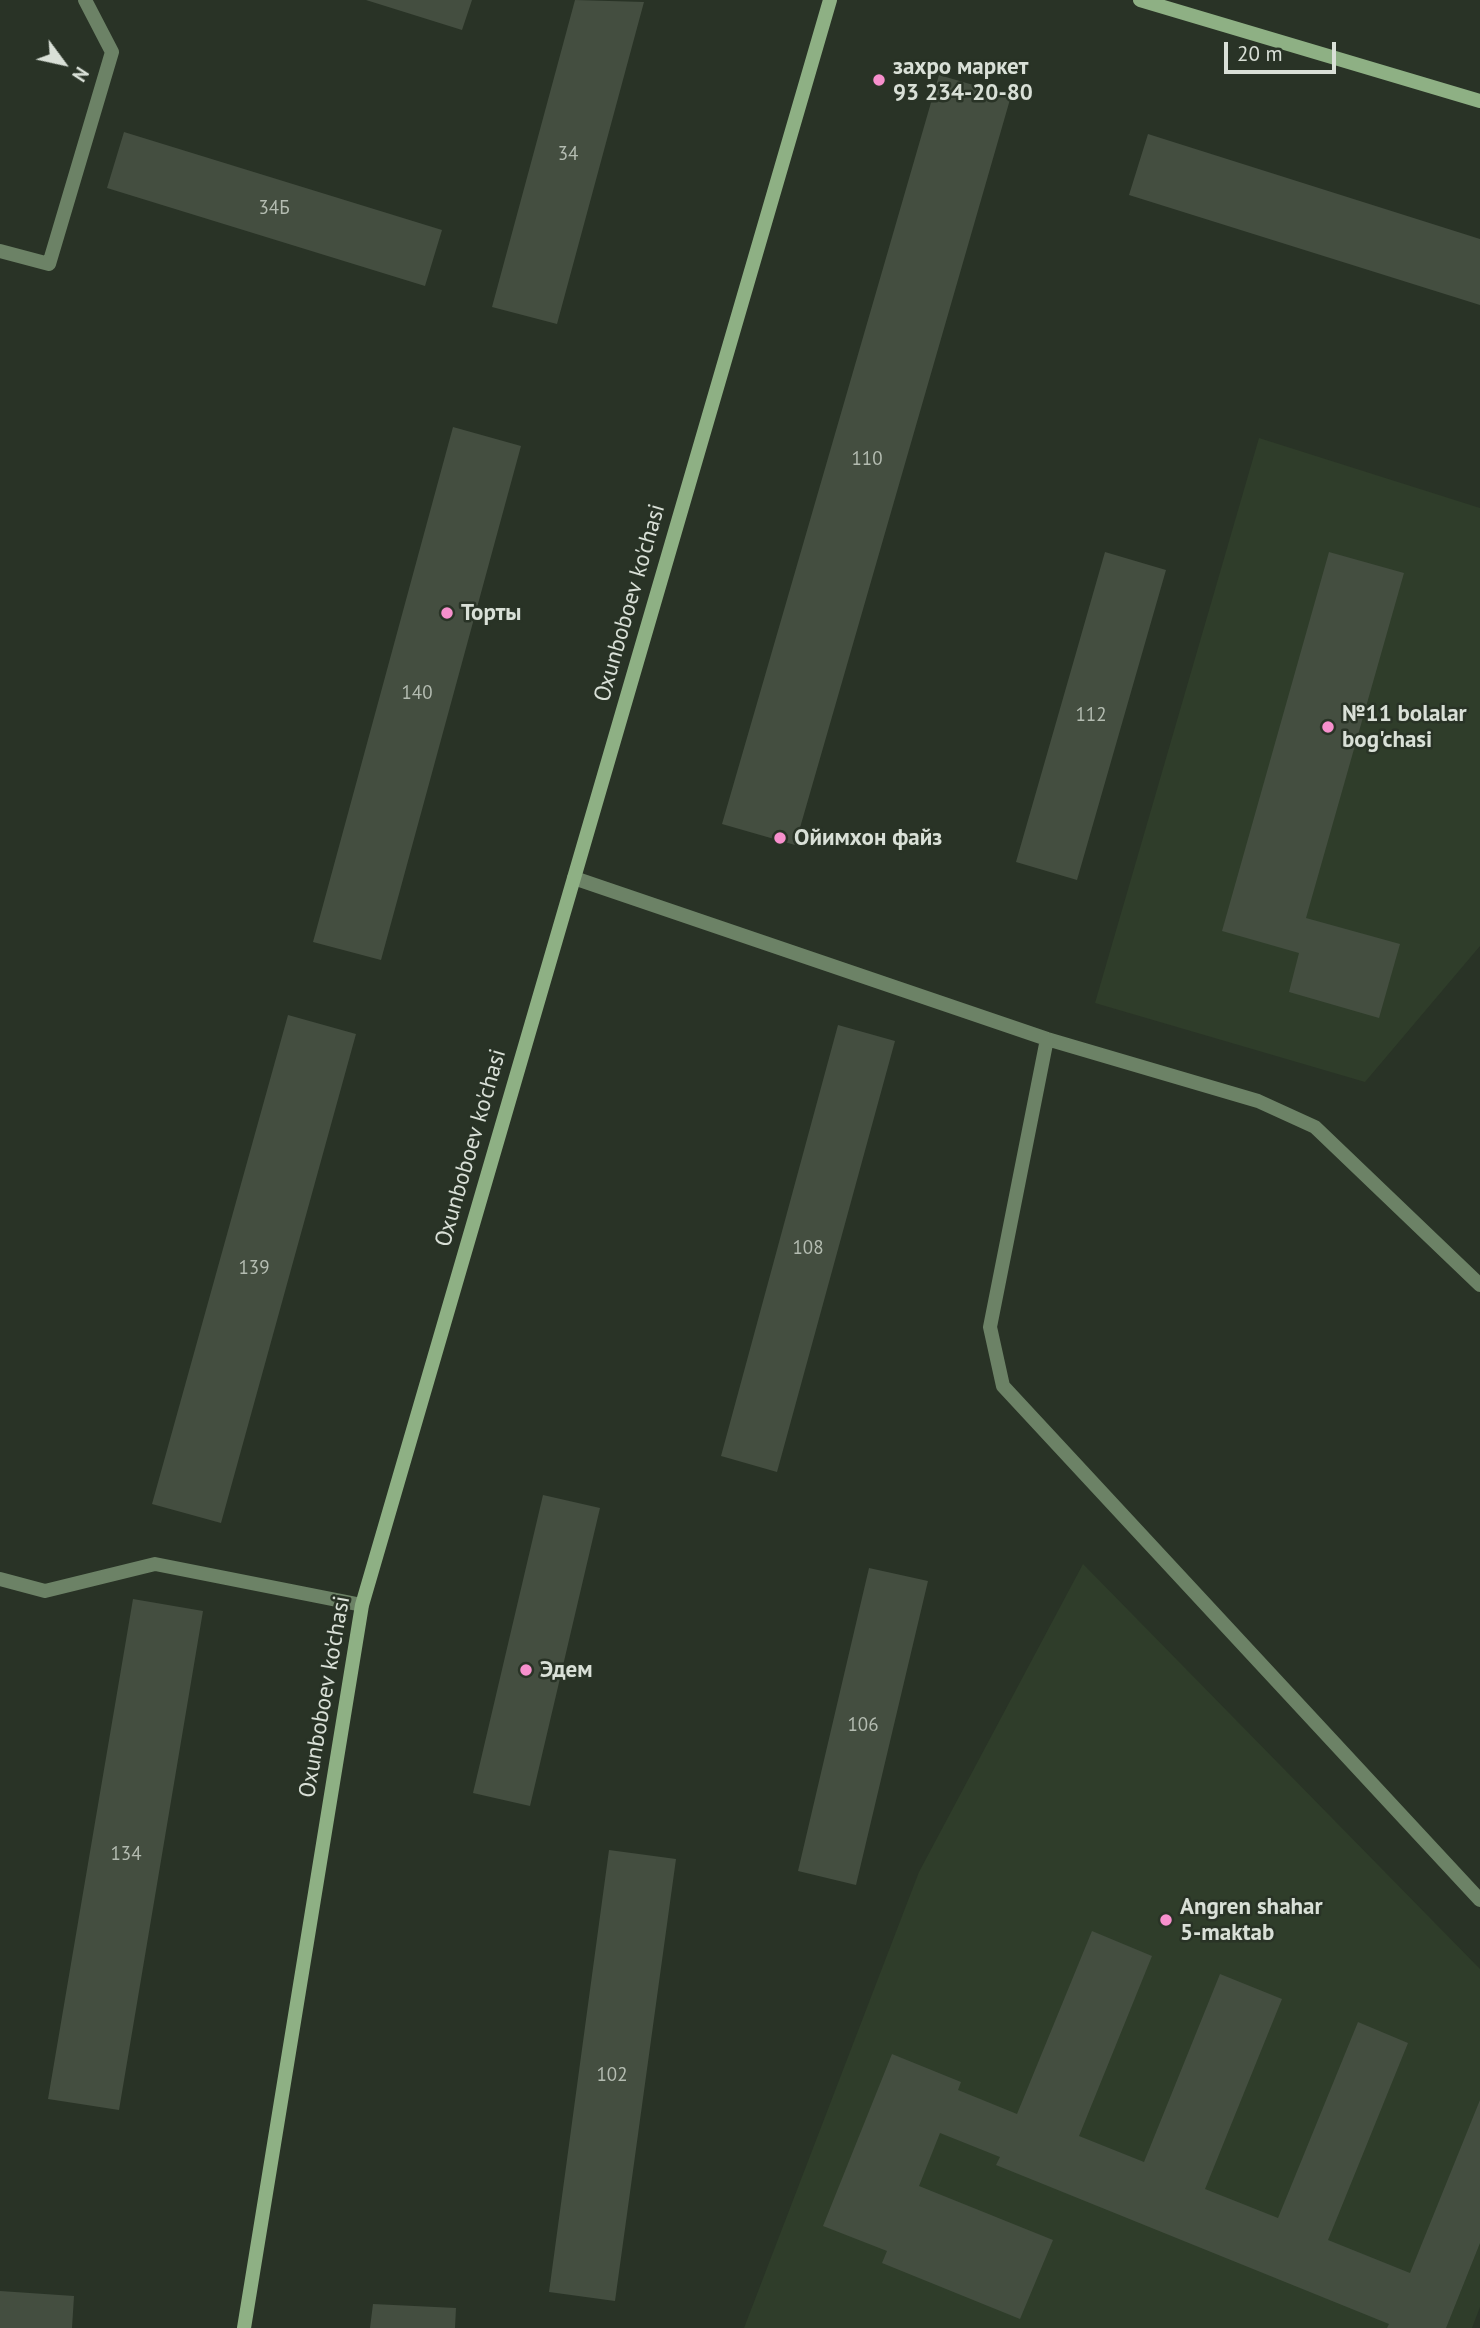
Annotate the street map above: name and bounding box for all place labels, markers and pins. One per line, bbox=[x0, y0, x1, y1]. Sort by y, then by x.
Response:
place label: захро маркет 93 234-20-80 bbox=[893, 53, 1033, 107]
marker: захро маркет 93 234-20-80 bbox=[871, 72, 887, 88]
place label: Торты bbox=[461, 599, 521, 627]
marker: Торты bbox=[439, 605, 455, 621]
place label: №11 bolalar bog'chasi bbox=[1342, 700, 1467, 754]
marker: №11 bolalar bog'chasi bbox=[1320, 719, 1336, 735]
place label: Ойимхон файз bbox=[794, 824, 942, 852]
marker: Ойимхон файз bbox=[772, 830, 788, 846]
place label: Эдем bbox=[540, 1656, 593, 1684]
marker: Эдем bbox=[518, 1662, 534, 1678]
place label: Angren shahar 5-maktab bbox=[1180, 1893, 1323, 1947]
marker: Angren shahar 5-maktab bbox=[1158, 1912, 1174, 1928]

